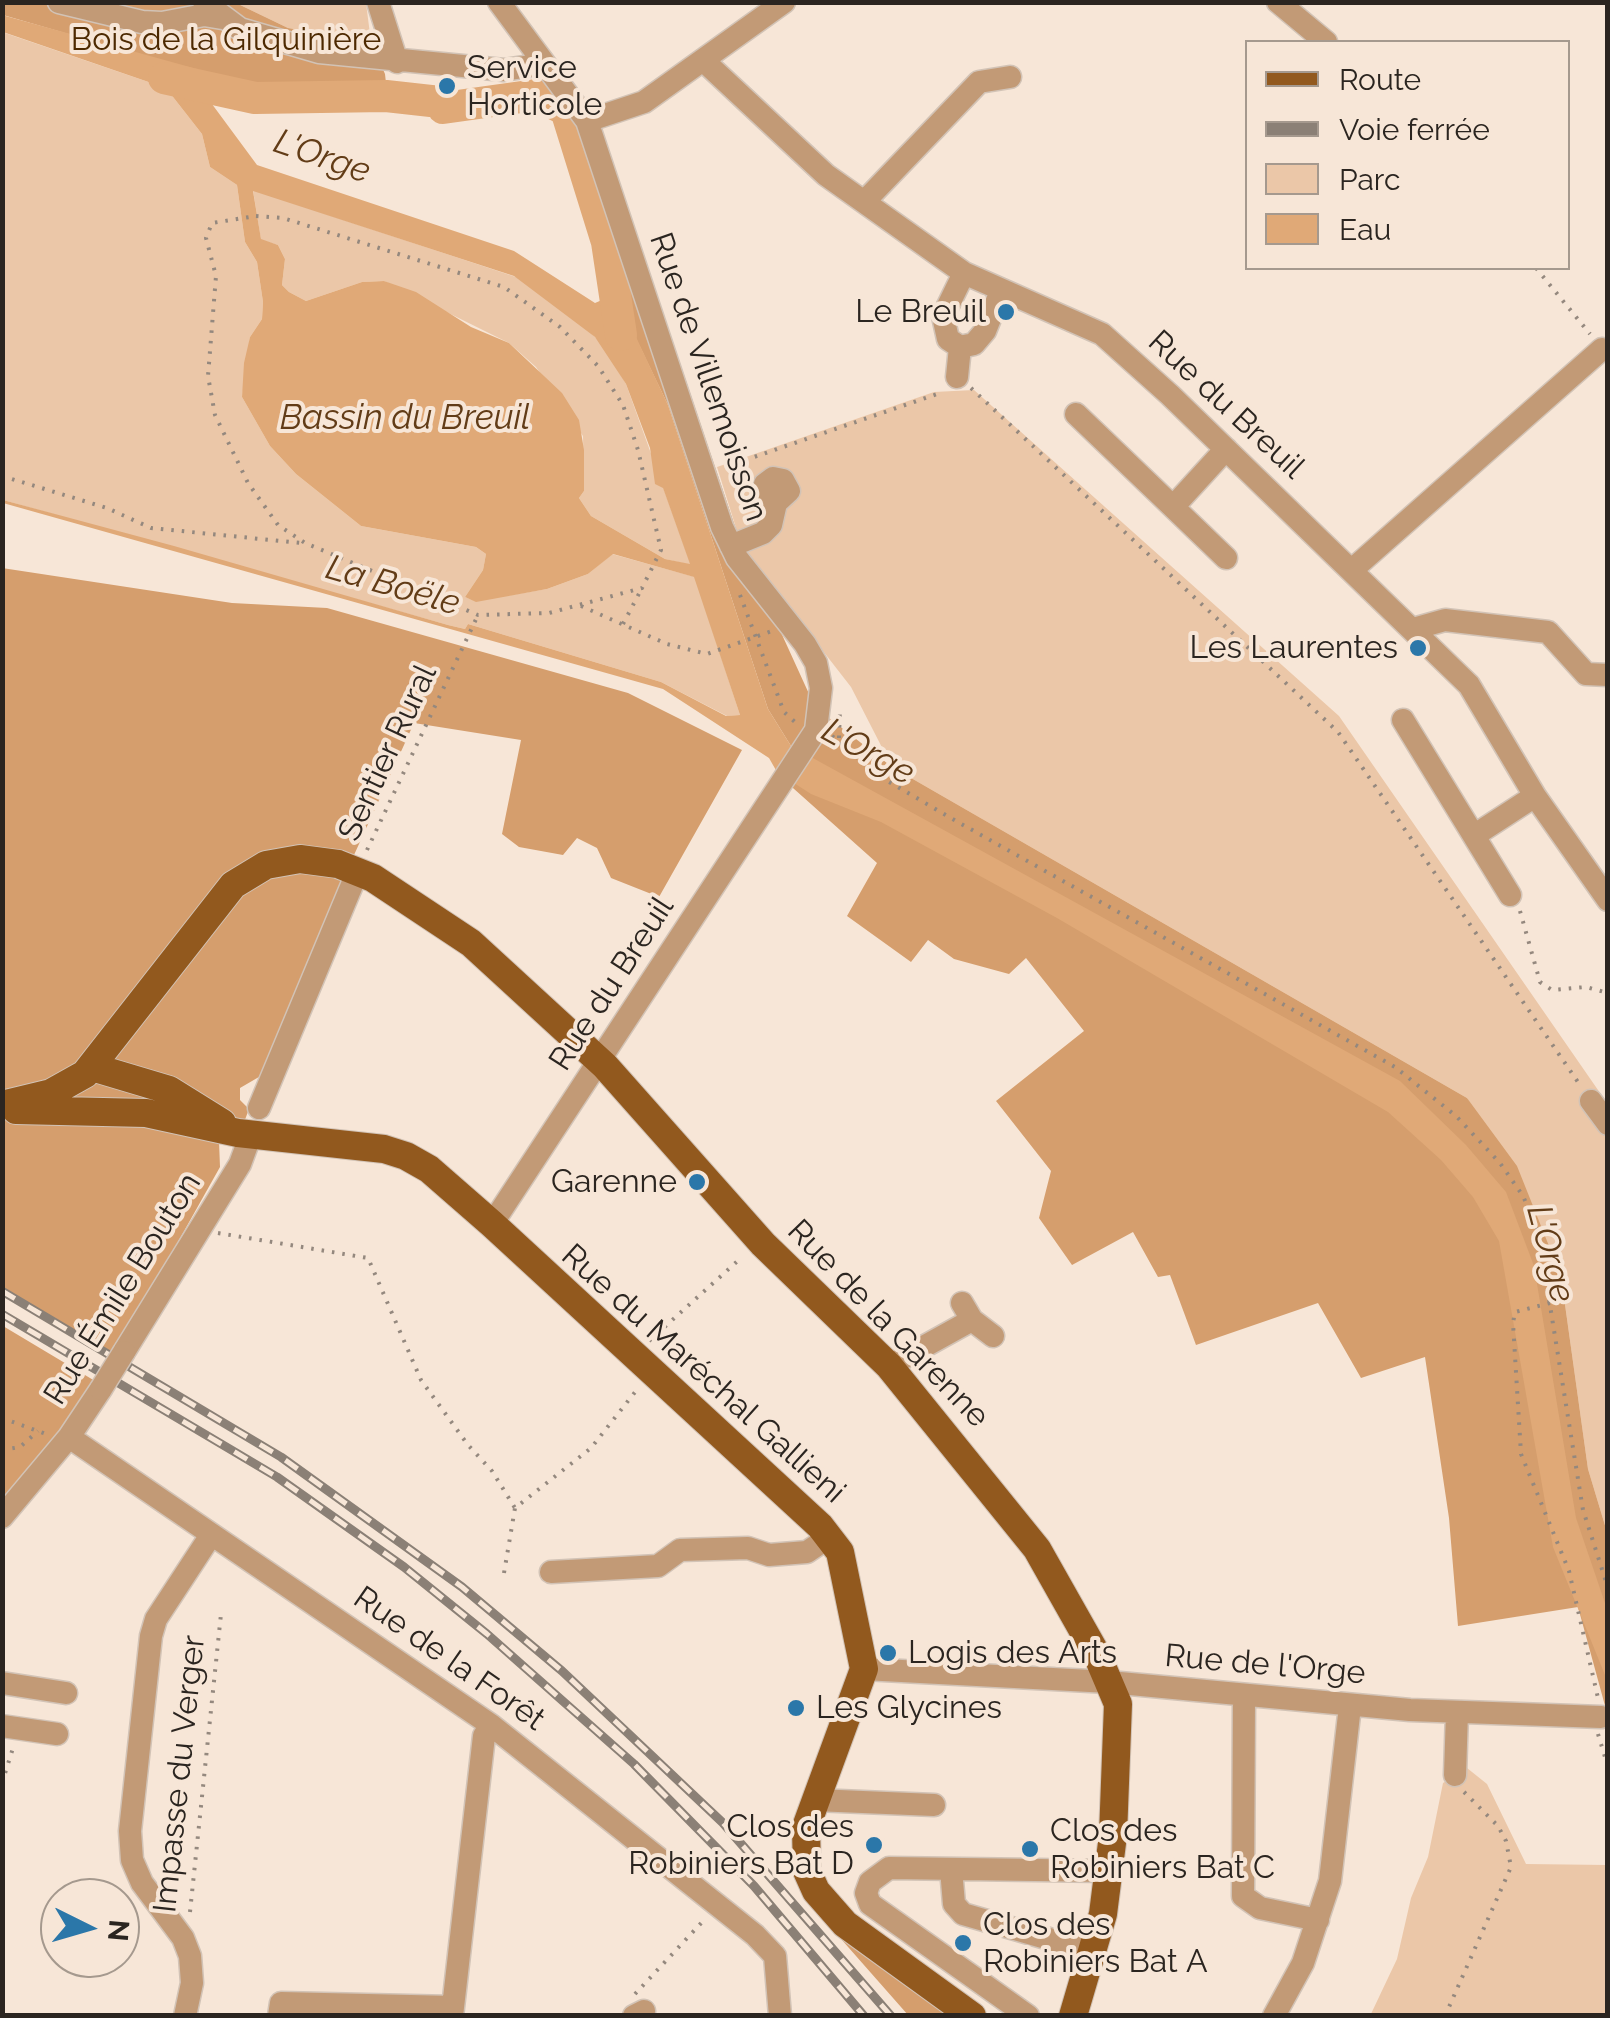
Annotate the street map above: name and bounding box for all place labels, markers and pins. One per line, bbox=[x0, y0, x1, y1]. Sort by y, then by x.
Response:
place label: Service Horticole bbox=[467, 49, 602, 124]
marker: Service Horticole bbox=[436, 75, 458, 97]
place label: Le Breuil bbox=[855, 293, 986, 331]
marker: Le Breuil bbox=[995, 301, 1017, 323]
place label: Les Laurentes bbox=[1190, 629, 1398, 667]
marker: Les Laurentes bbox=[1407, 637, 1429, 659]
place label: Garenne bbox=[551, 1163, 677, 1201]
marker: Garenne bbox=[686, 1171, 708, 1193]
place label: Logis des Arts bbox=[908, 1634, 1117, 1672]
marker: Logis des Arts bbox=[877, 1642, 899, 1664]
place label: Les Glycines bbox=[816, 1689, 1002, 1727]
marker: Les Glycines bbox=[785, 1697, 807, 1719]
place label: Clos des Robiniers Bat D bbox=[628, 1808, 854, 1883]
place label: Clos des Robiniers Bat C bbox=[1050, 1812, 1275, 1887]
marker: Clos des Robiniers Bat D bbox=[863, 1834, 885, 1856]
marker: Clos des Robiniers Bat C bbox=[1019, 1838, 1041, 1860]
place label: Clos des Robiniers Bat A bbox=[983, 1906, 1208, 1981]
marker: Clos des Robiniers Bat A bbox=[952, 1932, 974, 1954]

